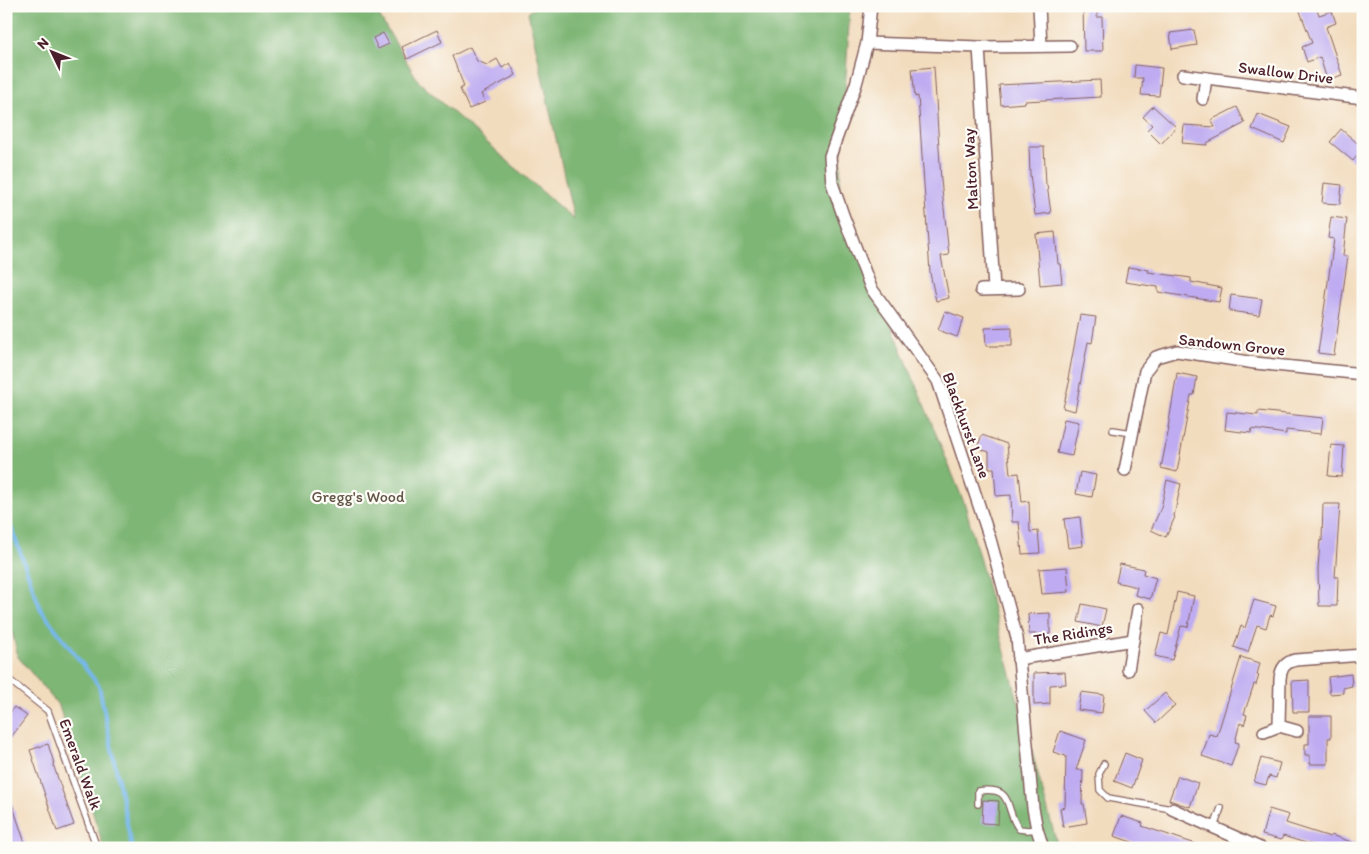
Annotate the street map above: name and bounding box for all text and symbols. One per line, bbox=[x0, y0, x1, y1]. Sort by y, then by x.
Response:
north arrow bbox=[28, 28, 78, 78]
text: N bbox=[33, 34, 52, 53]
street label: Swallow Drive bbox=[1237, 57, 1335, 88]
street label: Malton Way bbox=[959, 127, 982, 210]
street label: Sandown Grove bbox=[1178, 329, 1286, 360]
street label: Blackhurst Lane bbox=[939, 370, 995, 481]
park label: Gregg's Wood bbox=[311, 487, 405, 506]
street label: The Ridings bbox=[1032, 618, 1114, 649]
street label: Emerald Walk bbox=[55, 716, 106, 813]

